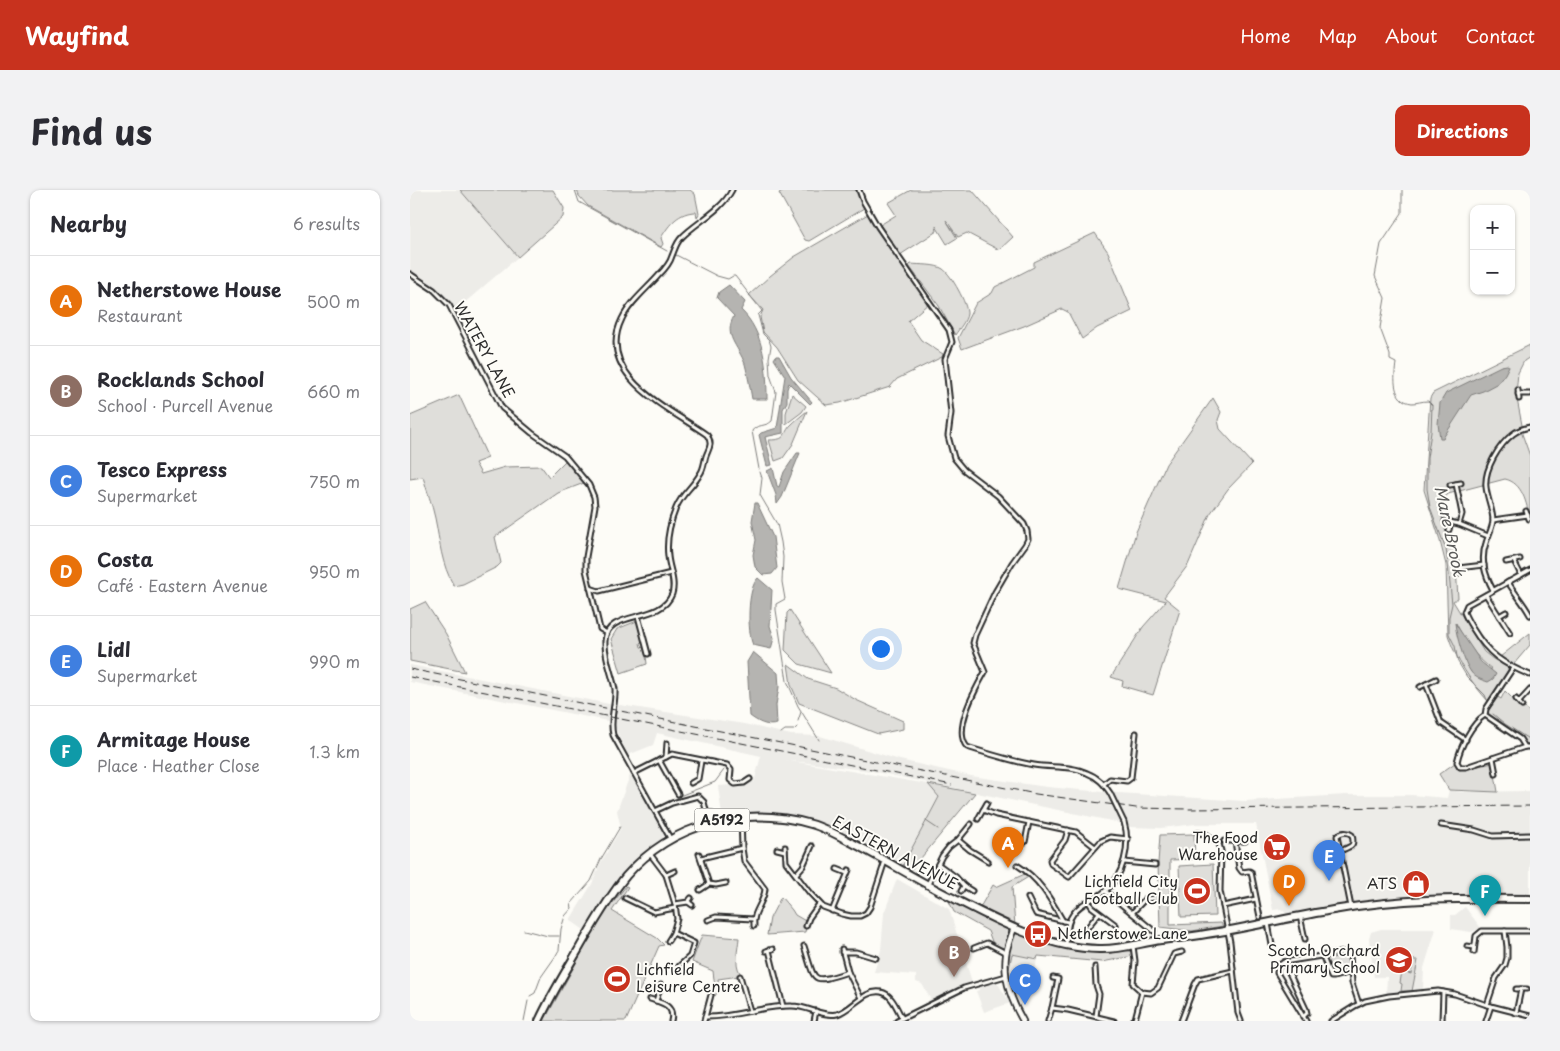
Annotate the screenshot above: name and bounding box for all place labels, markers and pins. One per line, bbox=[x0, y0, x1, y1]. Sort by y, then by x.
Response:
place label: The Food Warehouse bbox=[1178, 825, 1258, 865]
pin: A bbox=[992, 827, 1024, 868]
supermarket icon: The Food Warehouse bbox=[1262, 832, 1292, 862]
pin: E bbox=[1313, 840, 1345, 881]
pin: D bbox=[1273, 865, 1305, 906]
place label: Lichfield City Football Club bbox=[1084, 869, 1178, 909]
shop icon: ATS bbox=[1401, 869, 1431, 899]
place label: ATS bbox=[1367, 871, 1397, 894]
pin: F bbox=[1469, 875, 1501, 916]
sports icon: Lichfield City Football Club bbox=[1182, 876, 1212, 906]
bus stop icon: Netherstowe Lane bbox=[1023, 919, 1053, 949]
place label: Netherstowe Lane bbox=[1057, 921, 1188, 944]
pin: B bbox=[938, 936, 970, 977]
place label: Scotch Orchard Primary School bbox=[1267, 938, 1380, 978]
school or university icon: Scotch Orchard Primary School bbox=[1384, 945, 1414, 975]
place label: Lichfield Leisure Centre bbox=[636, 957, 740, 997]
sports icon: Lichfield Leisure Centre bbox=[602, 964, 632, 994]
pin: C bbox=[1009, 964, 1041, 1005]

